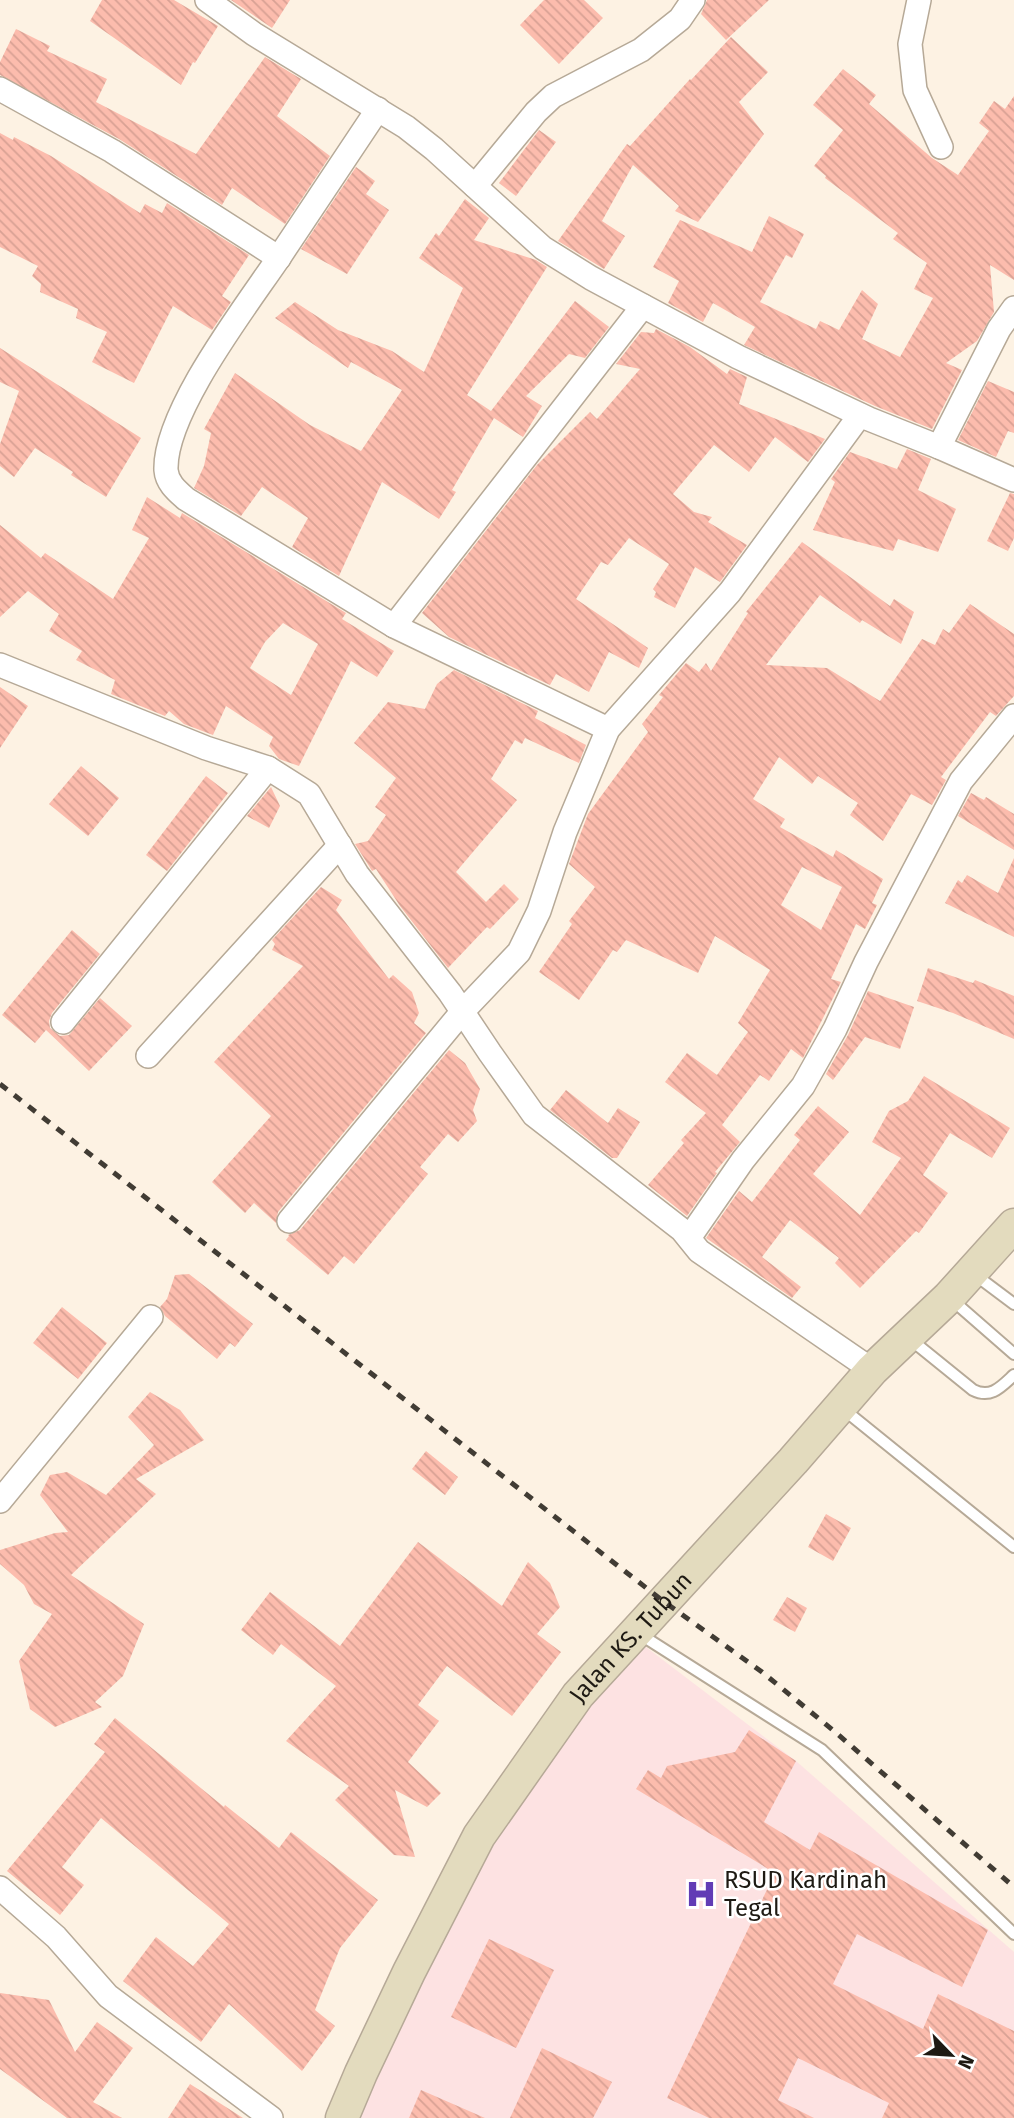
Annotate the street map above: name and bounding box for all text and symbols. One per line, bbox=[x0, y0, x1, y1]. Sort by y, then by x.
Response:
street label: Jalan KS. Tubun bbox=[563, 1566, 698, 1708]
place label: RSUD Kardinah Tegal bbox=[724, 1866, 887, 1922]
hospital icon: RSUD Kardinah Tegal bbox=[684, 1877, 718, 1911]
north arrow bbox=[916, 2020, 986, 2090]
text: N bbox=[953, 2051, 979, 2073]

